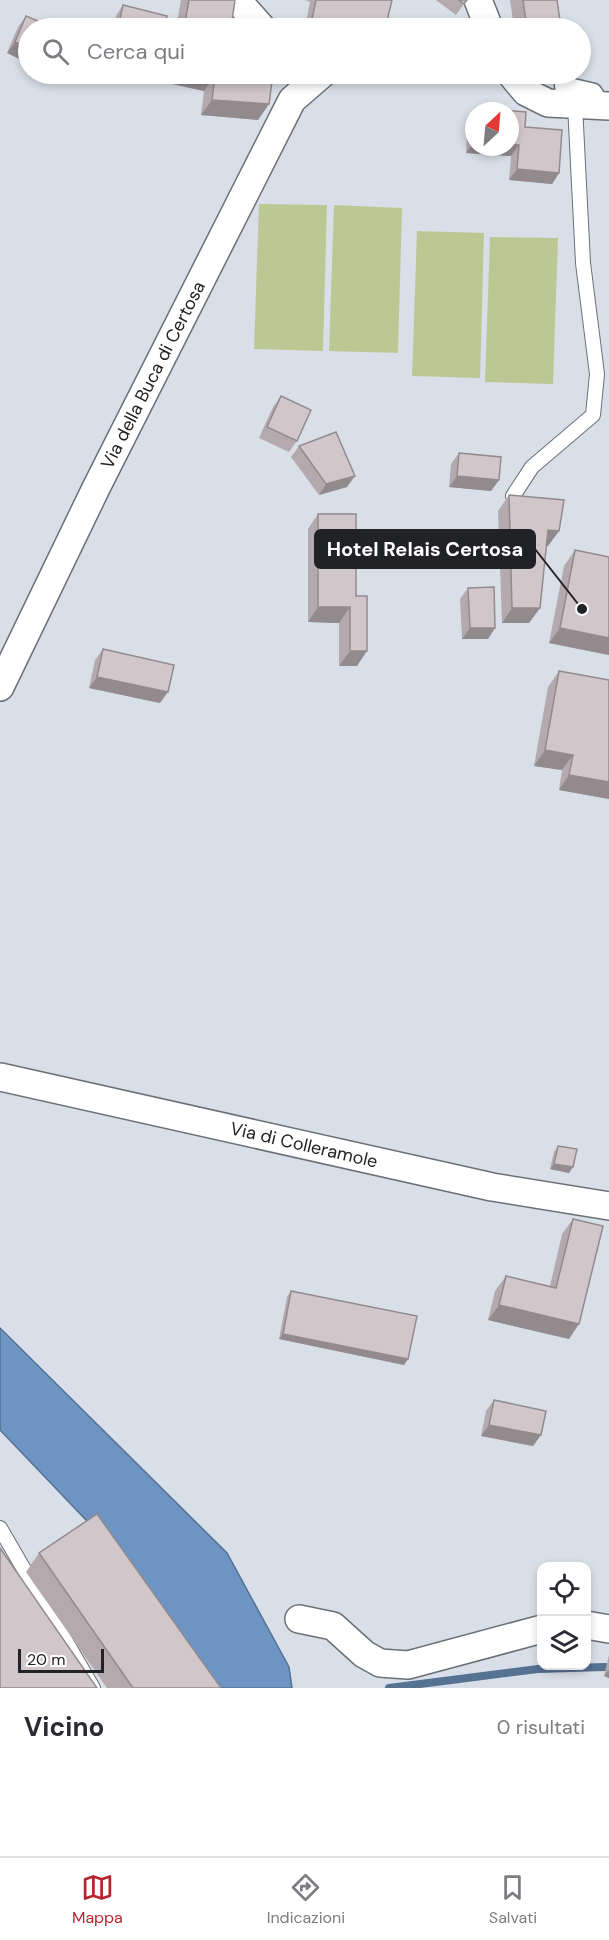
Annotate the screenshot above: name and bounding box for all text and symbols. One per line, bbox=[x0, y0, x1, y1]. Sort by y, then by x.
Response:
search box bbox=[18, 18, 591, 84]
icon: search bbox=[39, 35, 72, 68]
text: Cerca qui bbox=[87, 37, 185, 66]
north arrow bbox=[465, 102, 519, 156]
street label: Via della Buca di Certosa bbox=[95, 277, 211, 473]
callout: Hotel Relais Certosa bbox=[315, 530, 535, 568]
text: Hotel Relais Certosa bbox=[327, 536, 523, 562]
street label: Via di Colleramole bbox=[228, 1116, 380, 1174]
map controls bbox=[537, 1562, 591, 1670]
button: locate bbox=[537, 1562, 591, 1616]
button: layers bbox=[537, 1616, 591, 1670]
scale bar bbox=[18, 1646, 104, 1674]
text: 20 m bbox=[27, 1649, 66, 1670]
text: Vicino bbox=[24, 1710, 104, 1744]
text: 0 risultati bbox=[497, 1714, 585, 1740]
tab: Mappa bbox=[72, 1871, 123, 1928]
tab: Indicazioni bbox=[267, 1871, 345, 1928]
tab: Salvati bbox=[489, 1871, 537, 1928]

